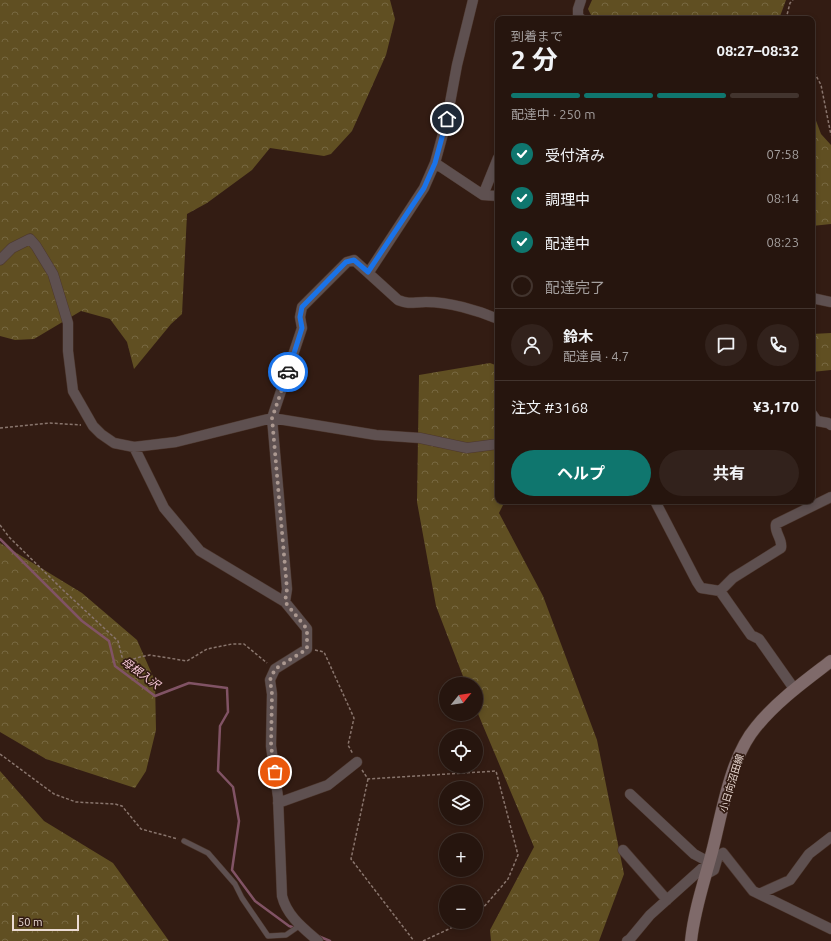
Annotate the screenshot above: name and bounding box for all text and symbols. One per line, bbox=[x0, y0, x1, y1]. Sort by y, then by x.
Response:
text: 到着まで bbox=[511, 29, 563, 43]
text: 08:27–08:32 bbox=[716, 42, 799, 59]
text: 2 分 bbox=[511, 45, 558, 74]
pin bbox=[430, 102, 464, 136]
text: 配達中 · 250 m bbox=[511, 107, 595, 121]
icon: home bbox=[436, 108, 458, 130]
icon: check bbox=[511, 143, 533, 165]
text: 受付済み bbox=[545, 147, 605, 164]
text: 07:58 bbox=[766, 147, 799, 161]
icon: check bbox=[511, 187, 533, 209]
text: 調理中 bbox=[545, 191, 590, 208]
text: 08:14 bbox=[766, 191, 799, 205]
icon: check bbox=[511, 231, 533, 253]
text: 配達中 bbox=[545, 235, 590, 252]
text: 08:23 bbox=[766, 235, 799, 249]
text: 配達完了 bbox=[545, 279, 605, 296]
button: person bbox=[511, 324, 553, 366]
button: chat bbox=[705, 324, 747, 366]
button: phone bbox=[757, 324, 799, 366]
text: 鈴木 bbox=[563, 328, 593, 345]
text: 配達員 · 4.7 bbox=[563, 349, 629, 363]
courier bbox=[268, 352, 308, 392]
icon: car bbox=[277, 361, 299, 383]
text: ¥3,170 bbox=[753, 398, 799, 415]
text: 注文 #3168 bbox=[511, 399, 588, 416]
button: ヘルプ bbox=[511, 450, 651, 496]
button: 共有 bbox=[659, 450, 799, 496]
water label: 母根入沢 bbox=[120, 655, 164, 692]
north arrow bbox=[439, 677, 483, 721]
map controls bbox=[439, 677, 483, 929]
button: locate bbox=[439, 729, 483, 773]
street label: 小日向沼田線 bbox=[717, 753, 746, 813]
pin bbox=[258, 755, 292, 789]
icon: bag bbox=[264, 761, 286, 783]
button: layers bbox=[439, 781, 483, 825]
button: + bbox=[439, 833, 483, 877]
button: − bbox=[439, 885, 483, 929]
scale bar bbox=[12, 913, 79, 932]
text: 50 m bbox=[18, 916, 42, 928]

